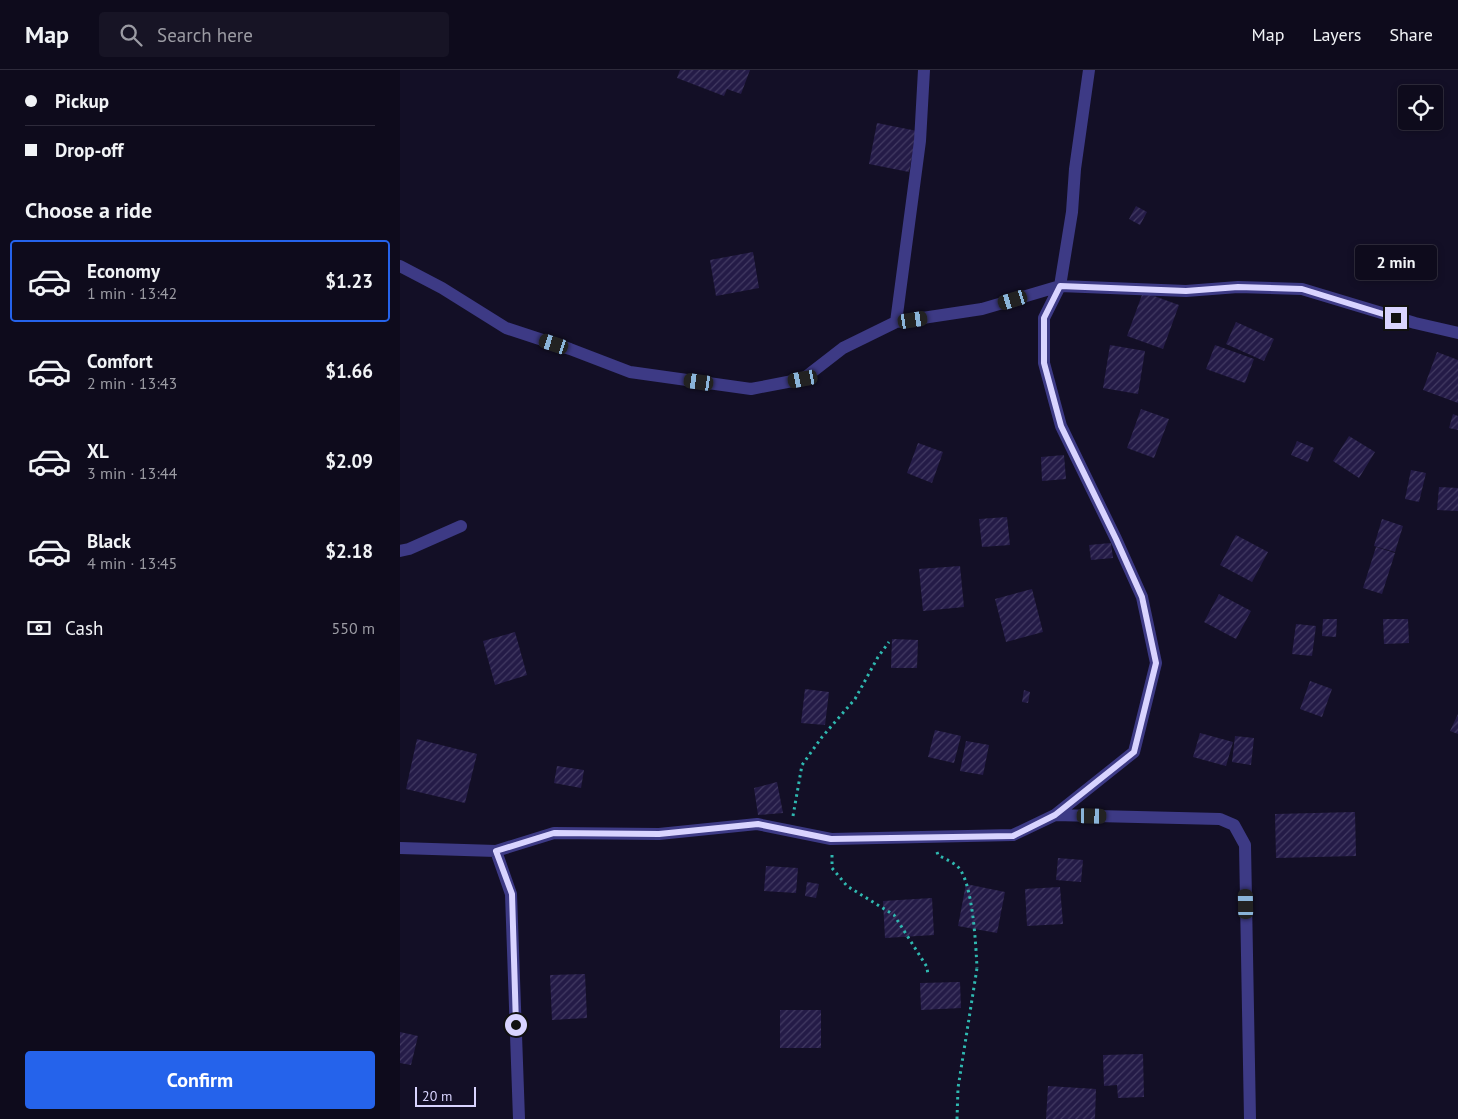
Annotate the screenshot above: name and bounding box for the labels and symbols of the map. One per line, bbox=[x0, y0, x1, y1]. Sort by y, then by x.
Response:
callout: 2 min bbox=[1355, 246, 1437, 280]
car bbox=[996, 288, 1029, 312]
route end bbox=[1385, 307, 1407, 329]
car bbox=[897, 310, 928, 330]
car bbox=[537, 332, 570, 356]
car bbox=[786, 369, 819, 389]
car bbox=[683, 372, 714, 392]
car bbox=[1076, 808, 1107, 824]
car bbox=[1238, 889, 1253, 919]
route start bbox=[505, 1014, 527, 1036]
scale bar bbox=[415, 1084, 476, 1107]

